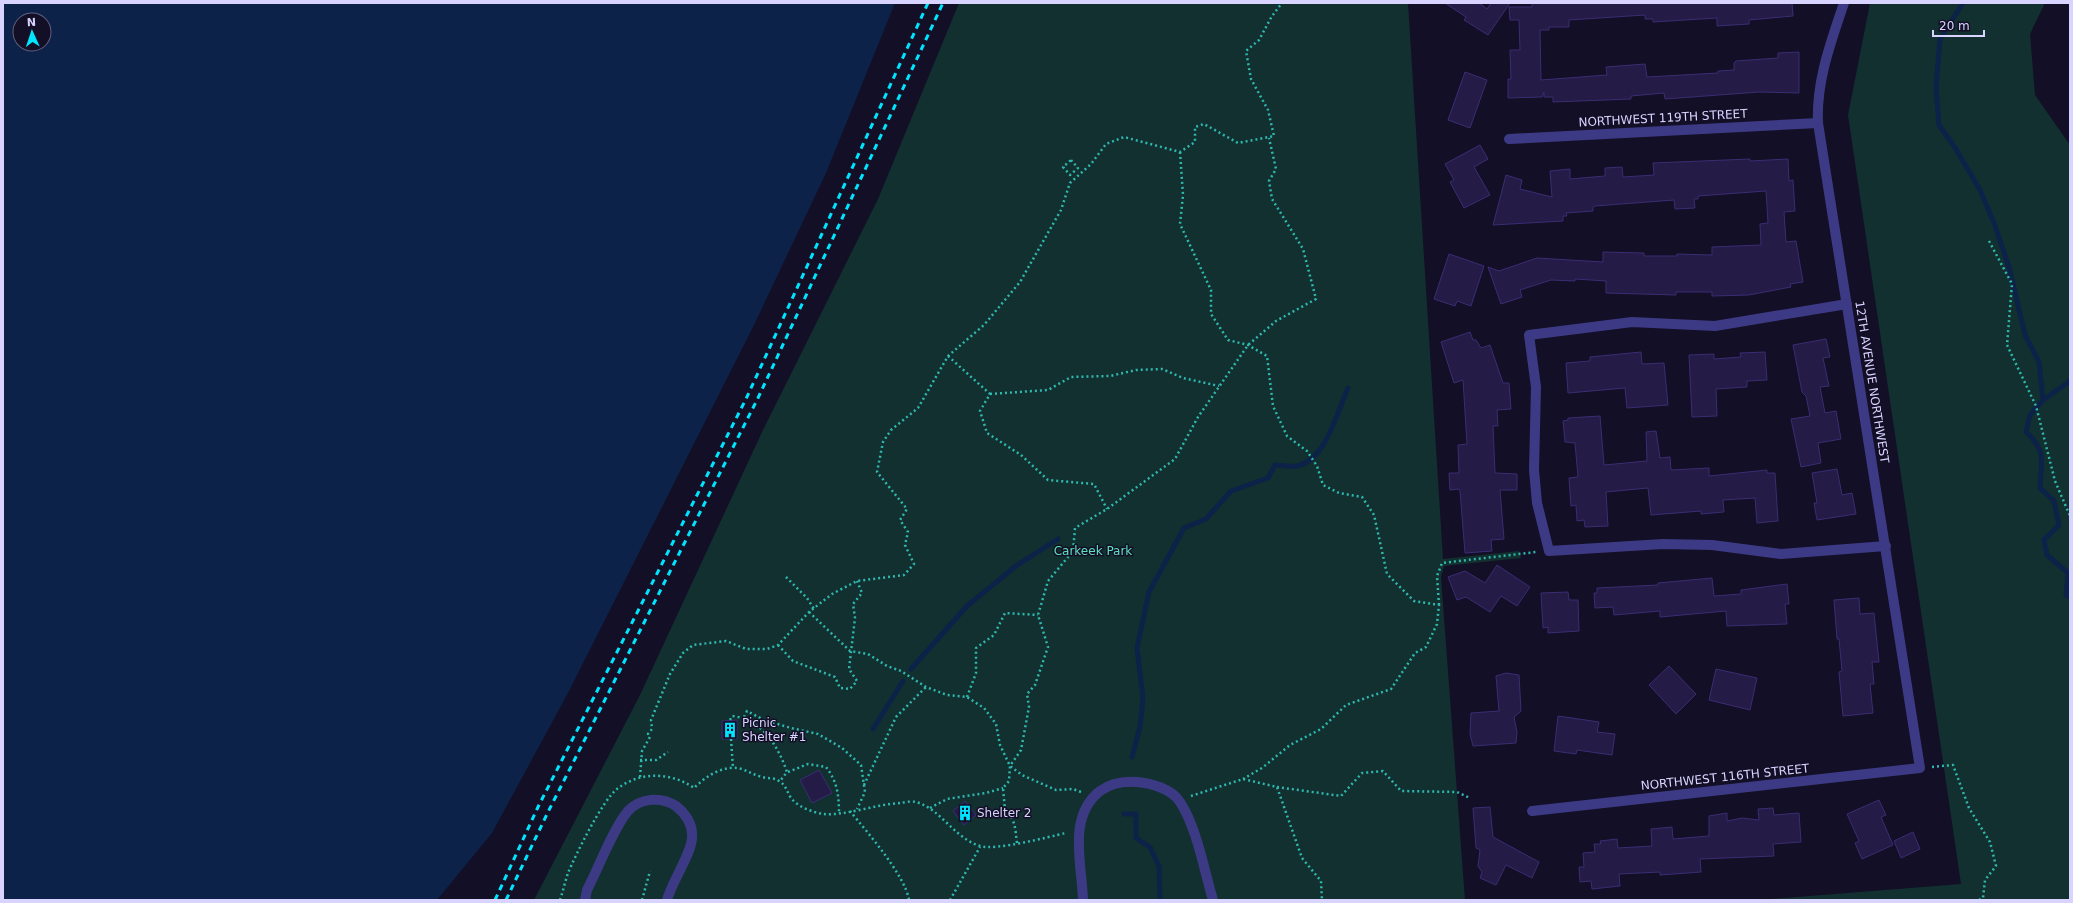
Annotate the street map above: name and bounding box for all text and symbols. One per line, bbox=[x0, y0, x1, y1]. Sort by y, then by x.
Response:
north arrow bbox=[12, 12, 52, 52]
scale bar bbox=[1933, 12, 1984, 38]
text: N bbox=[27, 16, 36, 29]
text: 20 m bbox=[1939, 19, 1970, 33]
street label: NORTHWEST 119TH STREET bbox=[1578, 107, 1749, 129]
street label: 12TH AVENUE NORTHWEST bbox=[1852, 300, 1892, 465]
park label: Carkeek Park bbox=[1054, 544, 1132, 558]
place label: Picnic Shelter #1 bbox=[742, 716, 806, 744]
building icon: Picnic Shelter #1 bbox=[721, 721, 739, 739]
street label: NORTHWEST 116TH STREET bbox=[1640, 761, 1811, 793]
building icon: Shelter 2 bbox=[956, 804, 974, 822]
place label: Shelter 2 bbox=[977, 806, 1031, 820]

